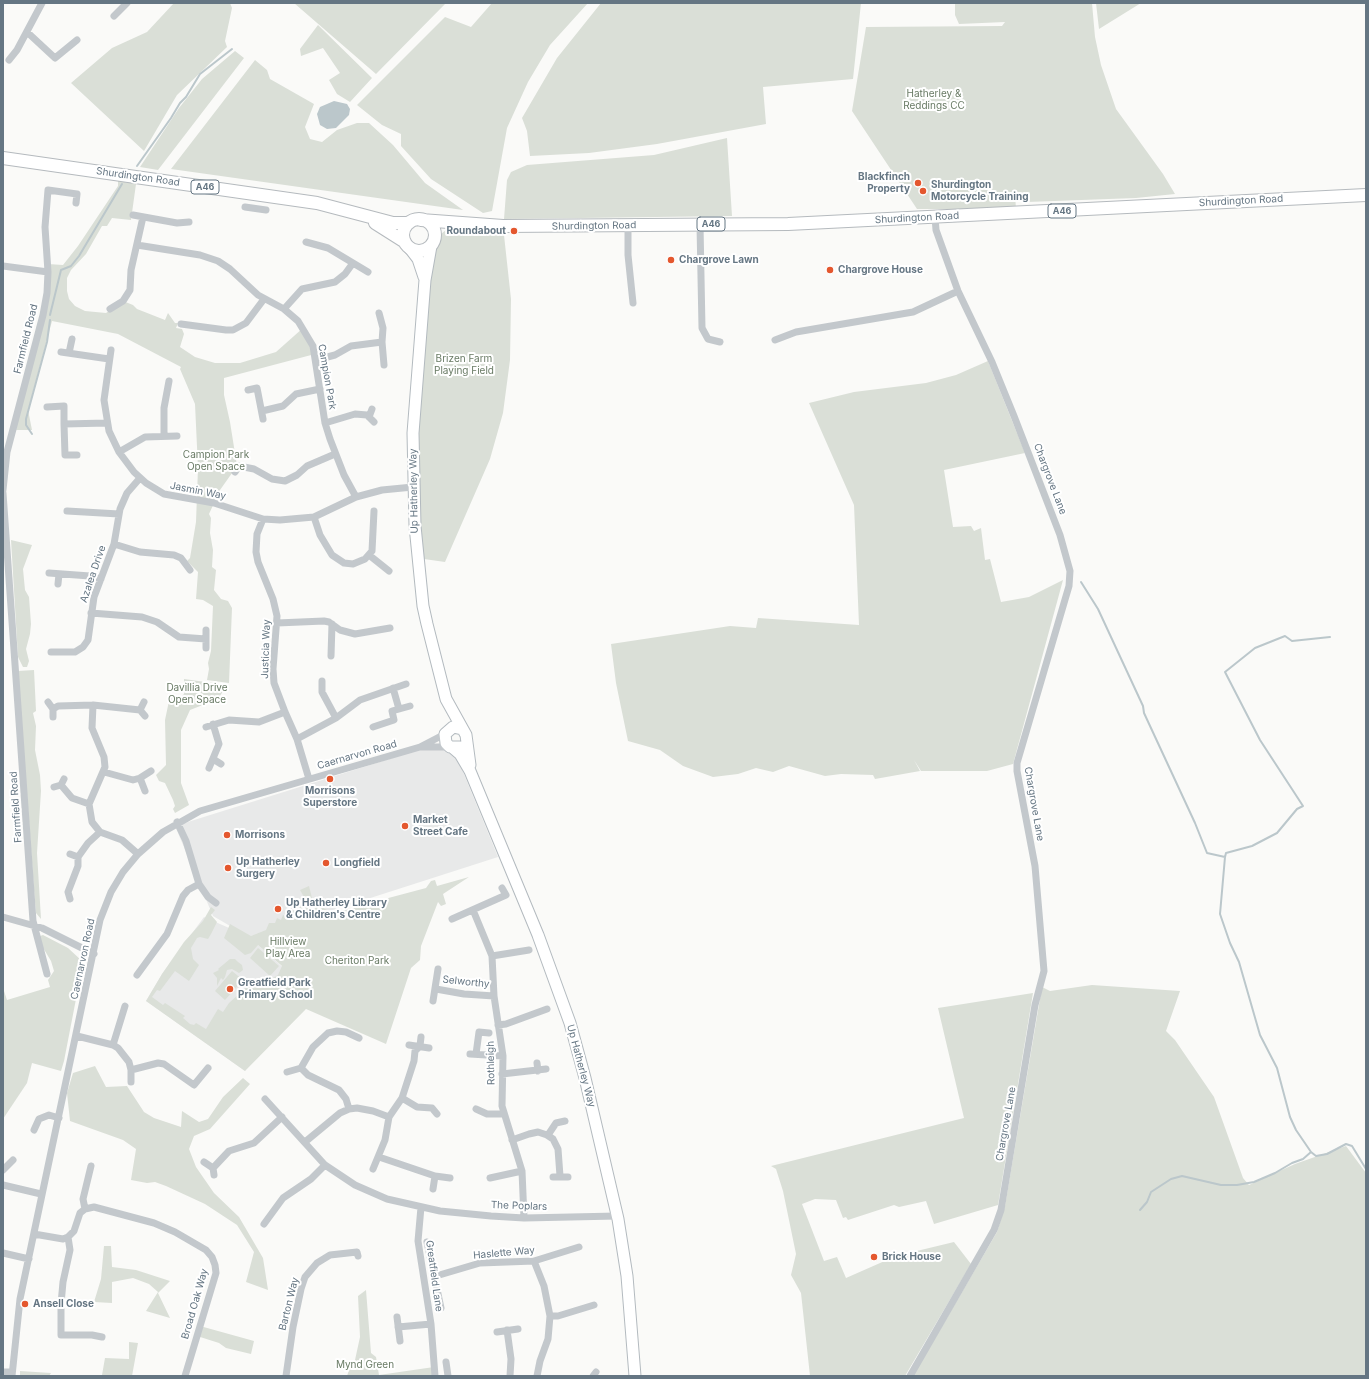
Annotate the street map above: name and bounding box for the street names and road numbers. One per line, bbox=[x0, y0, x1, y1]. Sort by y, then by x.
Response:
street label: Shurdington Road bbox=[95, 165, 181, 189]
road number: A46 bbox=[191, 180, 219, 194]
street label: Shurdington Road bbox=[1199, 193, 1283, 209]
road number: A46 bbox=[1048, 204, 1076, 218]
street label: Shurdington Road bbox=[875, 210, 959, 226]
road number: A46 bbox=[697, 217, 725, 231]
street label: Shurdington Road bbox=[552, 219, 636, 233]
street label: Farmfield Road bbox=[12, 303, 40, 375]
street label: Campion Park bbox=[315, 343, 339, 411]
street label: Chargrove Lane bbox=[1031, 442, 1069, 516]
street label: Up Hatherley Way bbox=[407, 448, 421, 534]
street label: Jasmin Way bbox=[169, 480, 227, 502]
street label: Azalea Drive bbox=[78, 544, 108, 604]
street label: Justicia Way bbox=[259, 619, 273, 679]
street label: Caernarvon Road bbox=[316, 738, 398, 772]
street label: Chargrove Lane bbox=[1022, 766, 1046, 842]
street label: Farmfield Road bbox=[8, 771, 24, 843]
street label: Caernarvon Road bbox=[69, 917, 97, 1001]
street label: Selworthy bbox=[442, 974, 490, 990]
street label: Up Hatherley Way bbox=[564, 1023, 598, 1109]
street label: Rothleigh bbox=[485, 1041, 497, 1085]
street label: Chargrove Lane bbox=[994, 1086, 1018, 1162]
street label: The Poplars bbox=[491, 1199, 547, 1213]
street label: Greatfield Lane bbox=[423, 1240, 445, 1312]
street label: Haslette Way bbox=[473, 1244, 535, 1262]
street label: Broad Oak Way bbox=[179, 1267, 211, 1341]
street label: Barton Way bbox=[277, 1276, 301, 1332]

